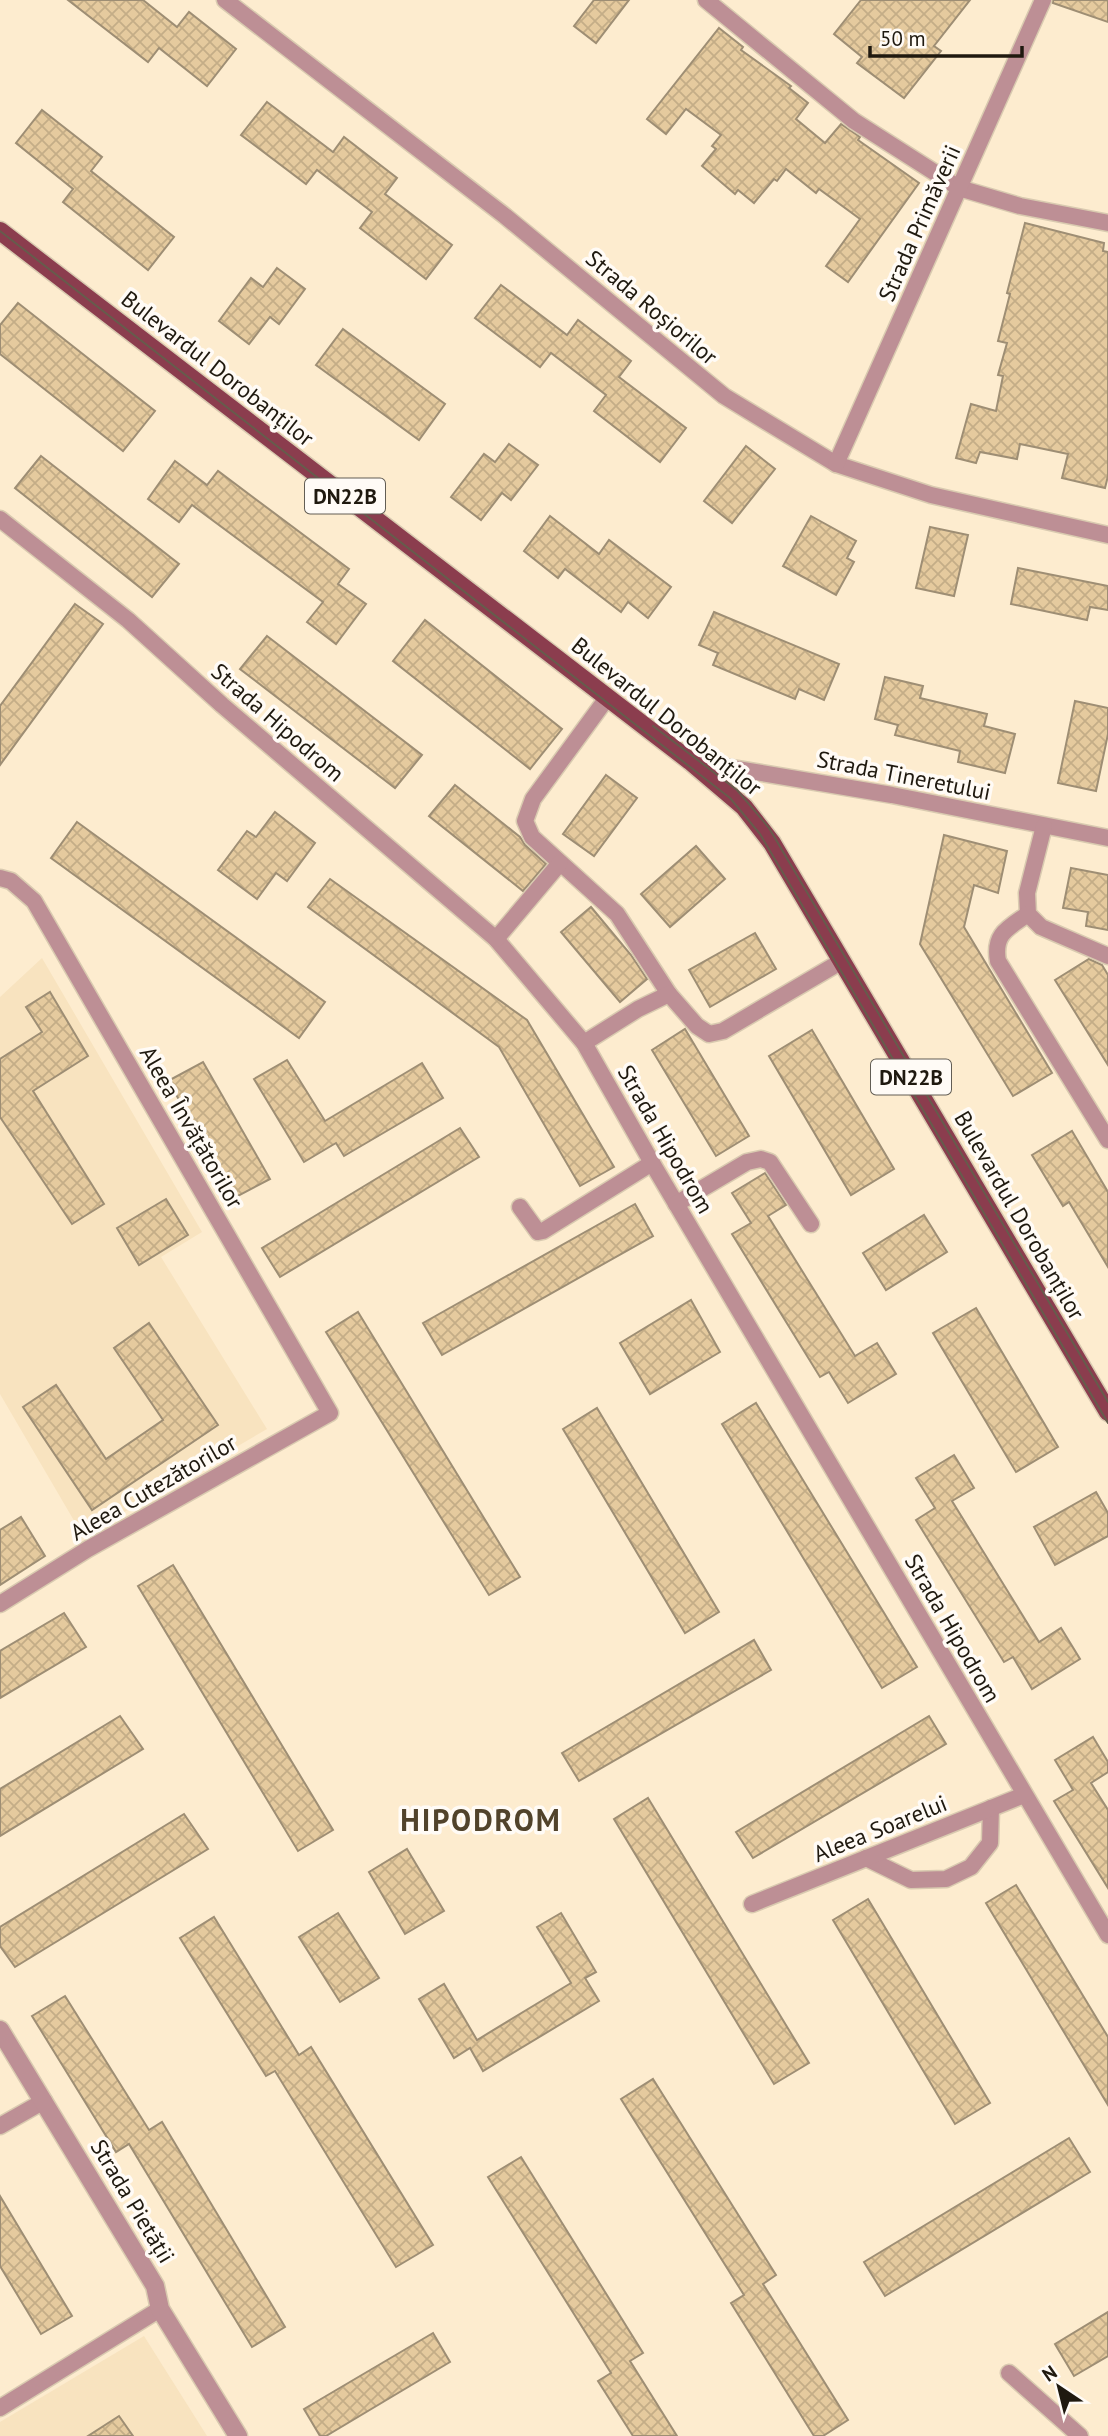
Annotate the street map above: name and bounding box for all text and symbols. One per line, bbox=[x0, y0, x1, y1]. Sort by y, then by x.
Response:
scale bar bbox=[870, 14, 1022, 58]
text: 50 m bbox=[880, 25, 926, 52]
street label: Strada Primăverii bbox=[872, 140, 966, 306]
street label: Strada Roșiorilor bbox=[580, 243, 724, 371]
street label: Bulevardul Dorobanților bbox=[116, 284, 320, 452]
road number: DN22B bbox=[305, 478, 385, 514]
street label: Bulevardul Dorobanților bbox=[566, 630, 768, 802]
street label: Strada Hipodrom bbox=[206, 656, 350, 788]
street label: Strada Tineretului bbox=[815, 744, 993, 806]
street label: Aleea Învățătorilor bbox=[134, 1041, 250, 1213]
street label: Strada Hipodrom bbox=[612, 1060, 720, 1218]
road number: DN22B bbox=[871, 1060, 951, 1094]
street label: Bulevardul Dorobanților bbox=[948, 1105, 1092, 1325]
street label: Aleea Cutezătorilor bbox=[65, 1428, 242, 1546]
street label: Strada Hipodrom bbox=[899, 1549, 1007, 1707]
street label: Aleea Soarelui bbox=[809, 1788, 951, 1868]
district label: HIPODROM bbox=[400, 1800, 562, 1839]
street label: Strada Pietății bbox=[85, 2134, 181, 2268]
north arrow bbox=[1024, 2352, 1094, 2422]
text: N bbox=[1037, 2360, 1061, 2386]

